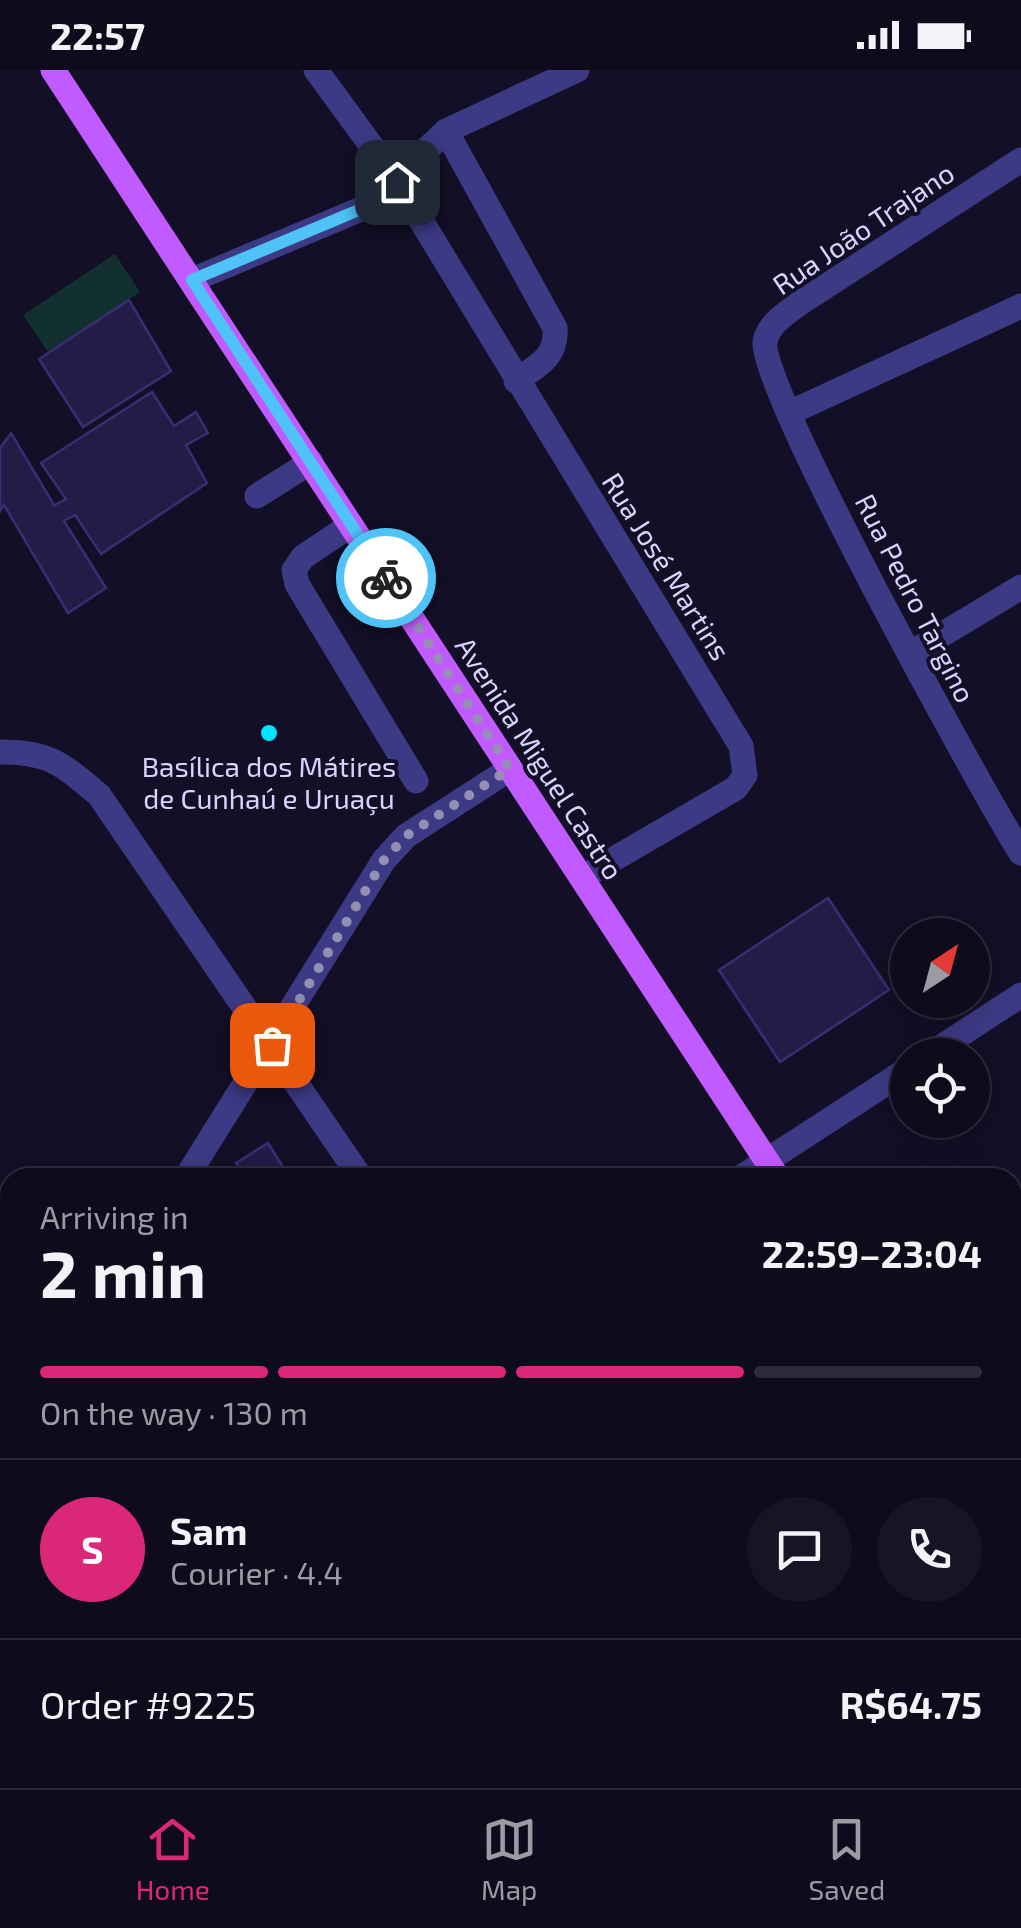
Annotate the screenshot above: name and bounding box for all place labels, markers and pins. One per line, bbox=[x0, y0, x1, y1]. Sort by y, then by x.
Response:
pin bbox=[355, 140, 440, 225]
marker: Basílica dos Mátires de Cunhaú e Uruaçu bbox=[258, 722, 280, 744]
place label: Basílica dos Mátires de Cunhaú e Uruaçu bbox=[142, 749, 396, 816]
pin bbox=[230, 1003, 315, 1088]

